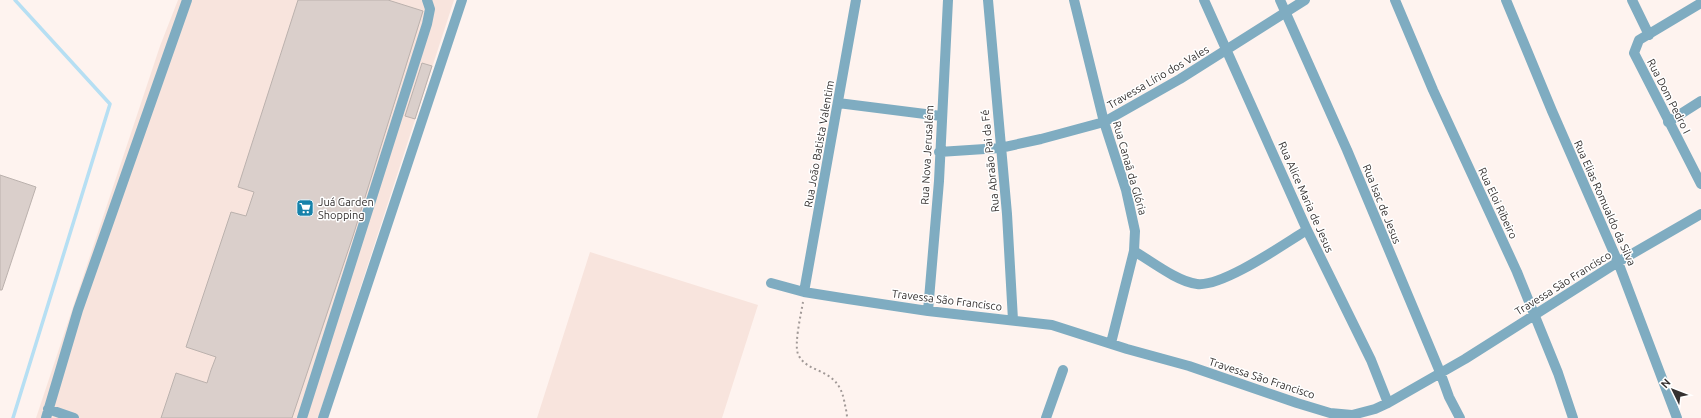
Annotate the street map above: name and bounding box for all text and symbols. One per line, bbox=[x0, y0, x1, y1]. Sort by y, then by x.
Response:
street label: Travessa Lírio dos Vales bbox=[1105, 43, 1211, 111]
street label: Rua Dom Pedro I bbox=[1645, 57, 1693, 135]
street label: Rua João Batista Valentim bbox=[802, 80, 836, 208]
street label: Rua Nova Jerusalém bbox=[918, 105, 936, 205]
street label: Rua Abraão Pai da Fé bbox=[979, 109, 1001, 213]
street label: Rua Canaã da Glória bbox=[1111, 119, 1149, 217]
street label: Rua Elias Romualdo da Silva bbox=[1572, 138, 1638, 268]
street label: Rua Alice Maria de Jesus bbox=[1276, 140, 1336, 255]
street label: Rua Isac de Jesus bbox=[1361, 163, 1403, 246]
street label: Rua Eloi Ribeiro bbox=[1476, 165, 1520, 241]
place label: Juá Garden Shopping bbox=[318, 196, 374, 221]
supermarket icon: Juá Garden Shopping bbox=[295, 198, 315, 218]
street label: Travessa São Francisco bbox=[1513, 249, 1613, 317]
street label: Travessa São Francisco bbox=[891, 287, 1003, 313]
street label: Travessa São Francisco bbox=[1207, 355, 1317, 401]
north arrow bbox=[1653, 370, 1693, 410]
text: N bbox=[1658, 376, 1673, 390]

